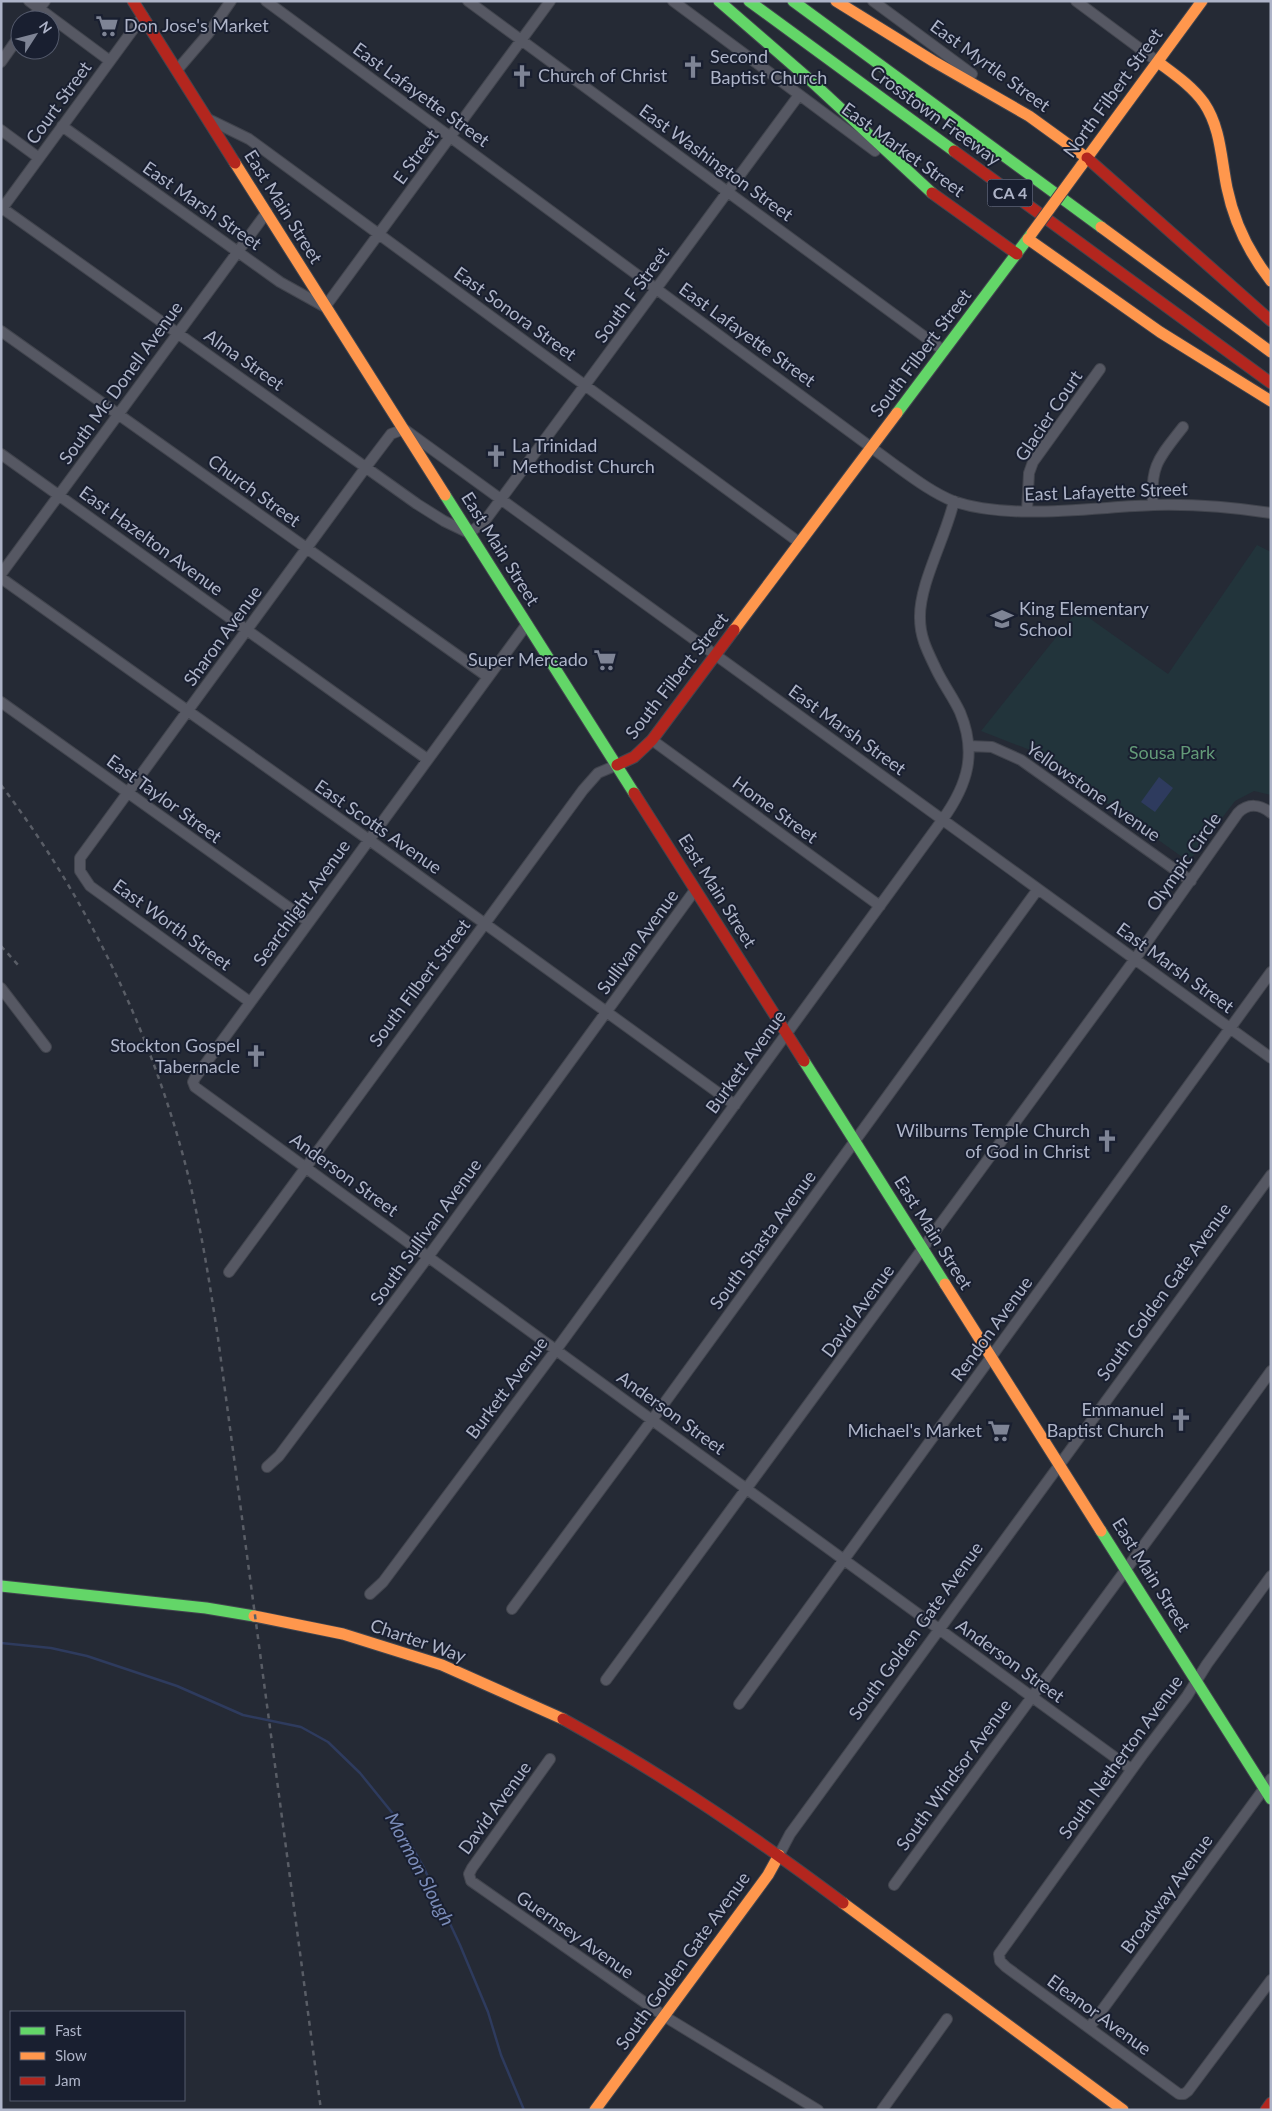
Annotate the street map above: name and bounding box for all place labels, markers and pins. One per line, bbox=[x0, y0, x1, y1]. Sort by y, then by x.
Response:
supermarket icon: Don Jose's Market bbox=[94, 13, 120, 39]
place label: Don Jose's Market bbox=[124, 14, 269, 36]
place label: Second Baptist Church bbox=[710, 45, 827, 88]
church icon: Second Baptist Church bbox=[680, 54, 706, 80]
church icon: Church of Christ bbox=[509, 63, 535, 89]
place label: Church of Christ bbox=[538, 64, 668, 86]
place label: La Trinidad Methodist Church bbox=[512, 434, 655, 477]
church icon: La Trinidad Methodist Church bbox=[483, 443, 509, 469]
place label: King Elementary School bbox=[1019, 597, 1150, 640]
school or university icon: King Elementary School bbox=[989, 606, 1015, 632]
supermarket icon: Super Mercado bbox=[592, 647, 618, 673]
place label: Super Mercado bbox=[468, 648, 588, 670]
place label: Stockton Gospel Tabernacle bbox=[110, 1034, 240, 1077]
church icon: Stockton Gospel Tabernacle bbox=[243, 1043, 269, 1069]
place label: Wilburns Temple Church of God in Christ bbox=[896, 1119, 1091, 1162]
church icon: Wilburns Temple Church of God in Christ bbox=[1094, 1128, 1120, 1154]
place label: Emmanuel Baptist Church bbox=[1047, 1398, 1164, 1441]
church icon: Emmanuel Baptist Church bbox=[1168, 1407, 1194, 1433]
supermarket icon: Michael's Market bbox=[986, 1418, 1012, 1444]
place label: Michael's Market bbox=[847, 1419, 983, 1441]

